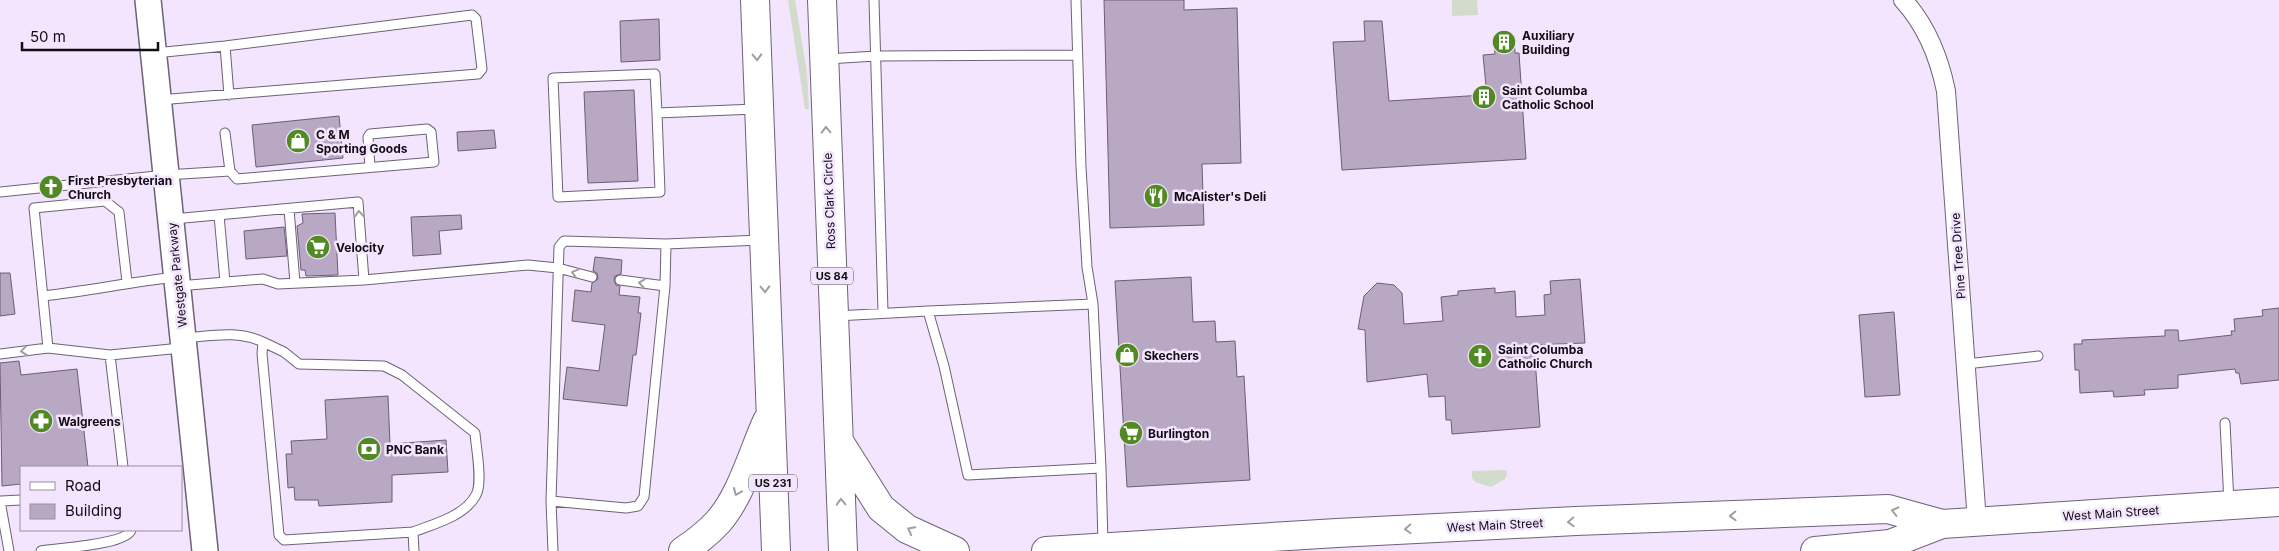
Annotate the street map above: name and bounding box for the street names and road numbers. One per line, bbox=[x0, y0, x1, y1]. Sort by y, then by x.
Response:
street label: Ross Clark Circle bbox=[820, 152, 838, 250]
street label: Pine Tree Drive bbox=[1947, 212, 1969, 300]
street label: Westgate Parkway bbox=[164, 222, 190, 328]
road number: US 84 bbox=[811, 268, 853, 284]
road number: US 231 bbox=[749, 474, 797, 492]
street label: West Main Street bbox=[2062, 502, 2160, 524]
street label: West Main Street bbox=[1446, 515, 1544, 535]

